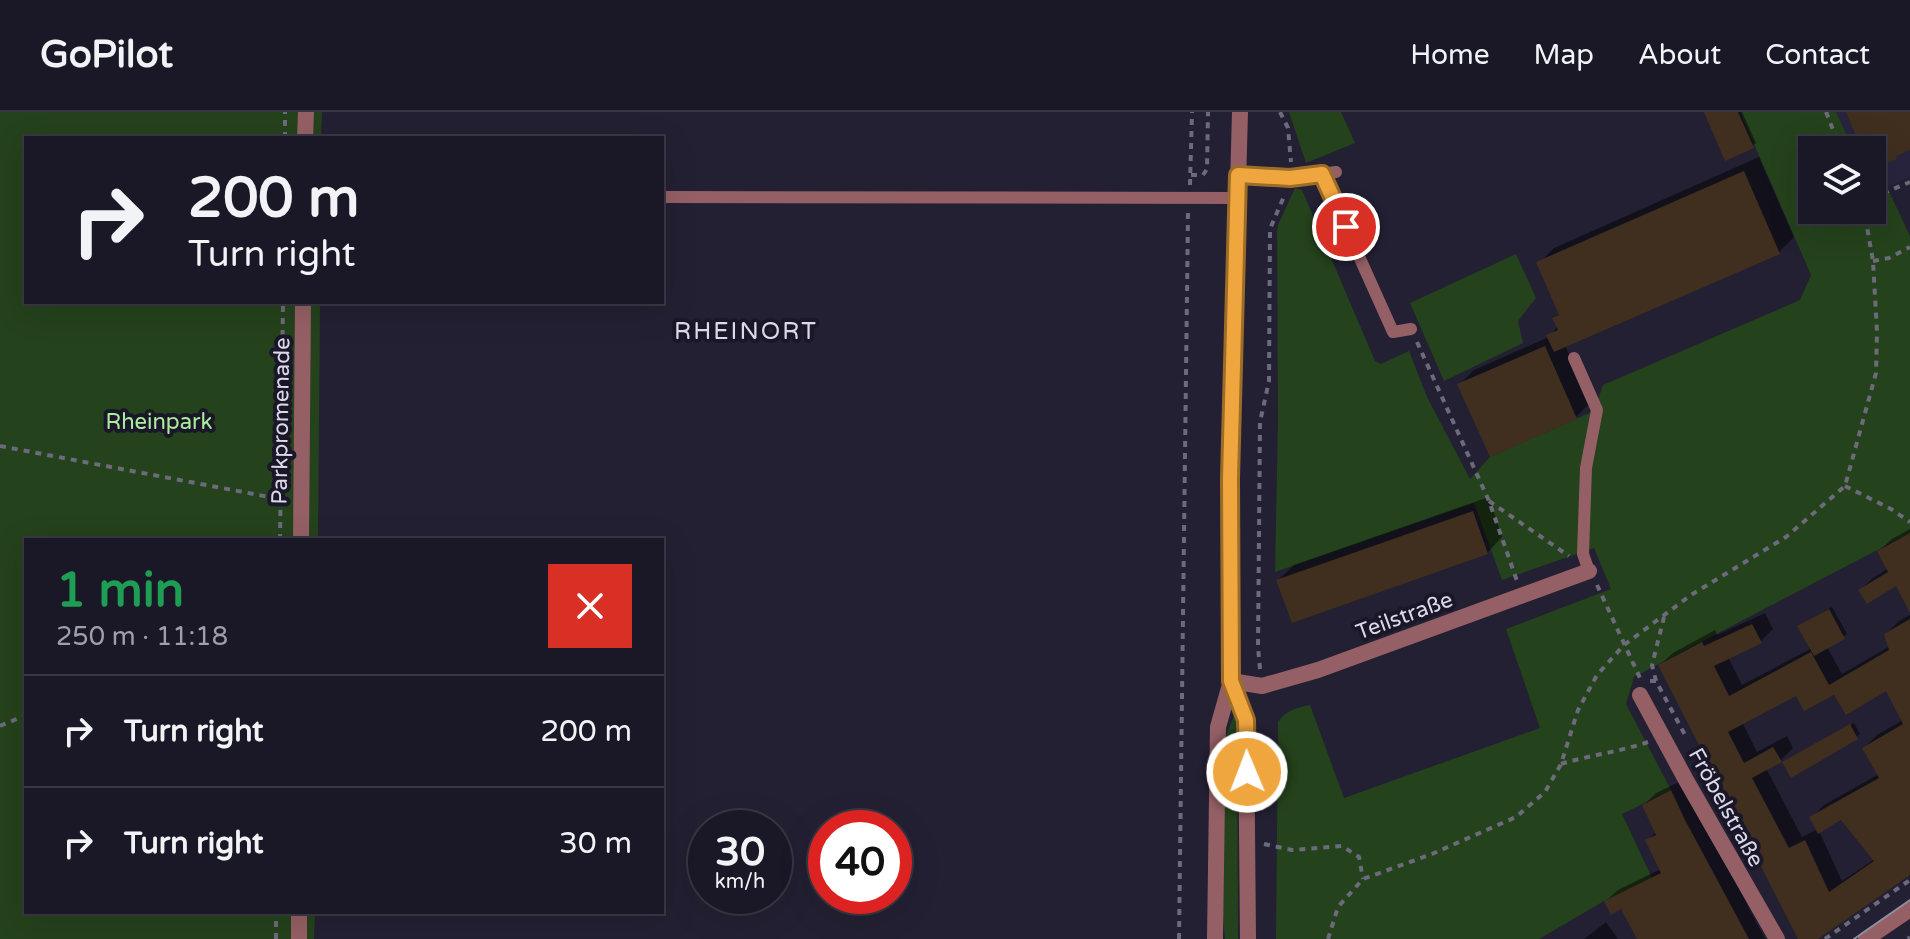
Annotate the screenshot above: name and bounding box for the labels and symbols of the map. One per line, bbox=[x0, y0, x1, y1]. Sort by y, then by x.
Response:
pin bbox=[1312, 193, 1380, 261]
district label: RHEINORT bbox=[674, 317, 818, 346]
street label: Parkpromenade bbox=[267, 337, 295, 505]
park label: Rheinpark bbox=[105, 409, 213, 435]
street label: Teilstraße bbox=[1352, 586, 1456, 645]
position arrow bbox=[1205, 730, 1289, 814]
street label: Fröbelstraße bbox=[1683, 744, 1769, 871]
speed limit sign: 40 bbox=[808, 810, 912, 914]

